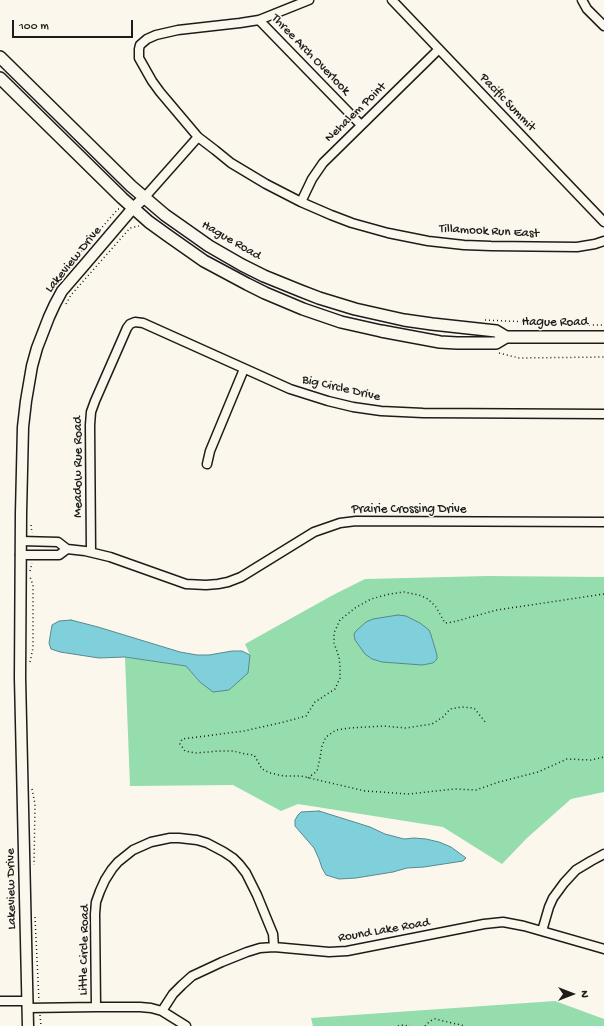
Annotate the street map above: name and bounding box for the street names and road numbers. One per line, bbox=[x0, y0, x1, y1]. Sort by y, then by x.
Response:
street label: Three Arch Overlook bbox=[267, 11, 353, 99]
street label: Pacific Summit bbox=[475, 71, 539, 135]
street label: Nehalem Point bbox=[322, 80, 390, 146]
street label: Hague Road bbox=[198, 218, 264, 264]
street label: Tillamook Run East bbox=[439, 222, 539, 242]
street label: Lakeview Drive bbox=[42, 224, 106, 296]
street label: Hague Road bbox=[522, 315, 588, 331]
street label: Big Circle Drive bbox=[300, 372, 382, 406]
street label: Meadow Rue Road bbox=[71, 416, 87, 518]
street label: Prairie Crossing Drive bbox=[352, 502, 466, 518]
street label: Lakeview Drive bbox=[3, 848, 21, 930]
street label: Little Circle Road bbox=[76, 904, 94, 996]
street label: Round Lake Road bbox=[337, 915, 431, 947]

